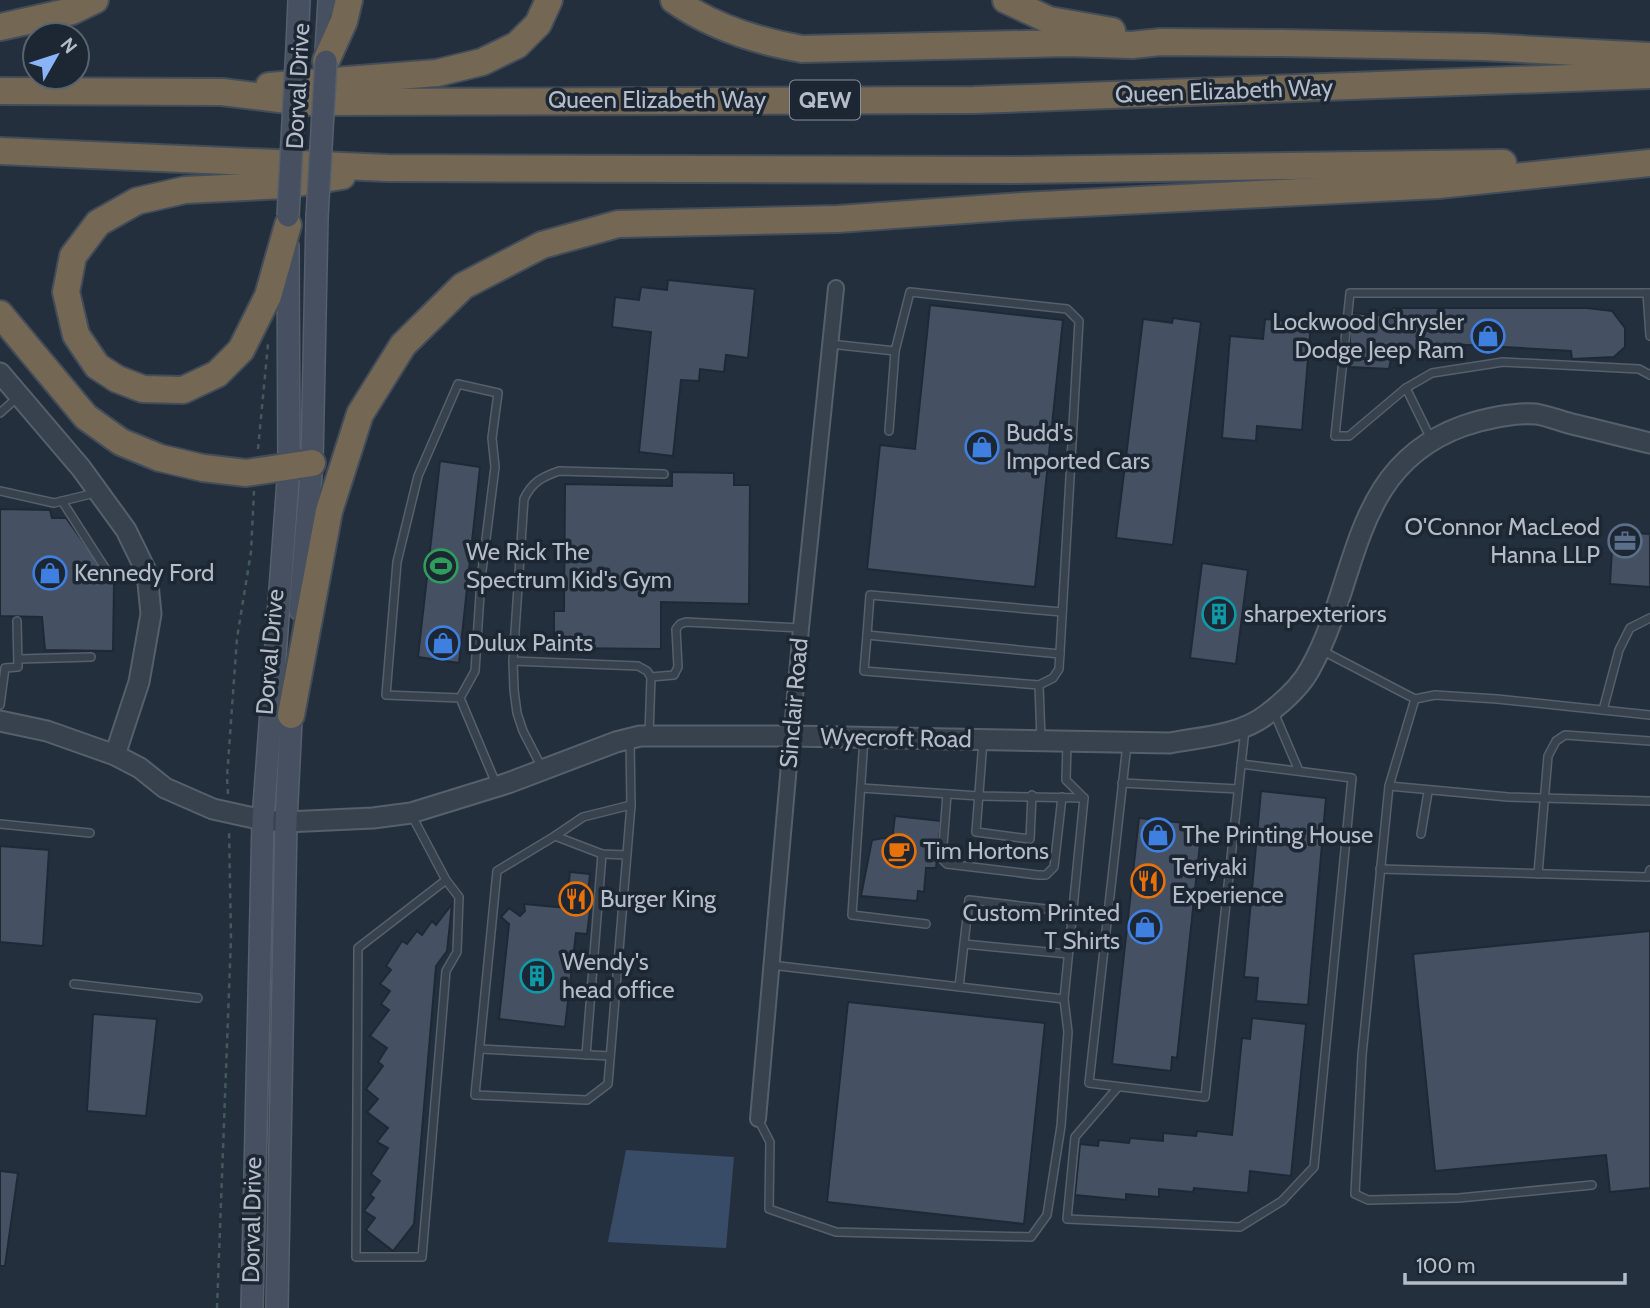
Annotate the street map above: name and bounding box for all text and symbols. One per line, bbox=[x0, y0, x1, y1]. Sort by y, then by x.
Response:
north arrow bbox=[21, 21, 91, 91]
street label: Dorval Drive bbox=[280, 22, 315, 150]
text: N bbox=[56, 33, 82, 58]
street label: Queen Elizabeth Way bbox=[1114, 72, 1334, 109]
road number: QEW bbox=[790, 80, 860, 120]
street label: Queen Elizabeth Way bbox=[548, 85, 766, 114]
place label: Lockwood Chrysler Dodge Jeep Ram bbox=[1272, 307, 1464, 364]
shop icon: Lockwood Chrysler Dodge Jeep Ram bbox=[1469, 317, 1507, 355]
place label: Budd's Imported Cars bbox=[1006, 418, 1150, 475]
shop icon: Budd's Imported Cars bbox=[963, 428, 1001, 466]
place label: O'Connor MacLeod Hanna LLP bbox=[1405, 512, 1600, 569]
office icon: O'Connor MacLeod Hanna LLP bbox=[1606, 522, 1644, 560]
place label: We Rick The Spectrum Kid's Gym bbox=[466, 537, 672, 594]
sports icon: We Rick The Spectrum Kid's Gym bbox=[422, 547, 460, 585]
shop icon: Kennedy Ford bbox=[31, 554, 69, 592]
place label: Kennedy Ford bbox=[74, 558, 214, 587]
street label: Dorval Drive bbox=[250, 588, 289, 716]
building icon: sharpexteriors bbox=[1200, 595, 1238, 633]
place label: sharpexteriors bbox=[1244, 599, 1387, 628]
shop icon: Dulux Paints bbox=[424, 624, 462, 662]
place label: Dulux Paints bbox=[467, 628, 593, 657]
street label: Sinclair Road bbox=[773, 637, 814, 769]
street label: Wyecroft Road bbox=[820, 722, 972, 753]
shop icon: The Printing House bbox=[1139, 816, 1177, 854]
place label: The Printing House bbox=[1182, 820, 1373, 849]
cafe icon: Tim Hortons bbox=[880, 832, 918, 870]
place label: Tim Hortons bbox=[923, 836, 1049, 865]
place label: Teriyaki Experience bbox=[1172, 852, 1284, 909]
restaurant icon: Teriyaki Experience bbox=[1129, 862, 1167, 900]
restaurant icon: Burger King bbox=[557, 880, 595, 918]
place label: Burger King bbox=[600, 884, 717, 913]
place label: Custom Printed T Shirts bbox=[962, 898, 1120, 955]
shop icon: Custom Printed T Shirts bbox=[1126, 908, 1164, 946]
place label: Wendy's head office bbox=[562, 947, 675, 1004]
building icon: Wendy's head office bbox=[518, 957, 556, 995]
street label: Dorval Drive bbox=[236, 1157, 267, 1283]
scale bar bbox=[1405, 1242, 1626, 1286]
text: 100 m bbox=[1416, 1253, 1475, 1278]

